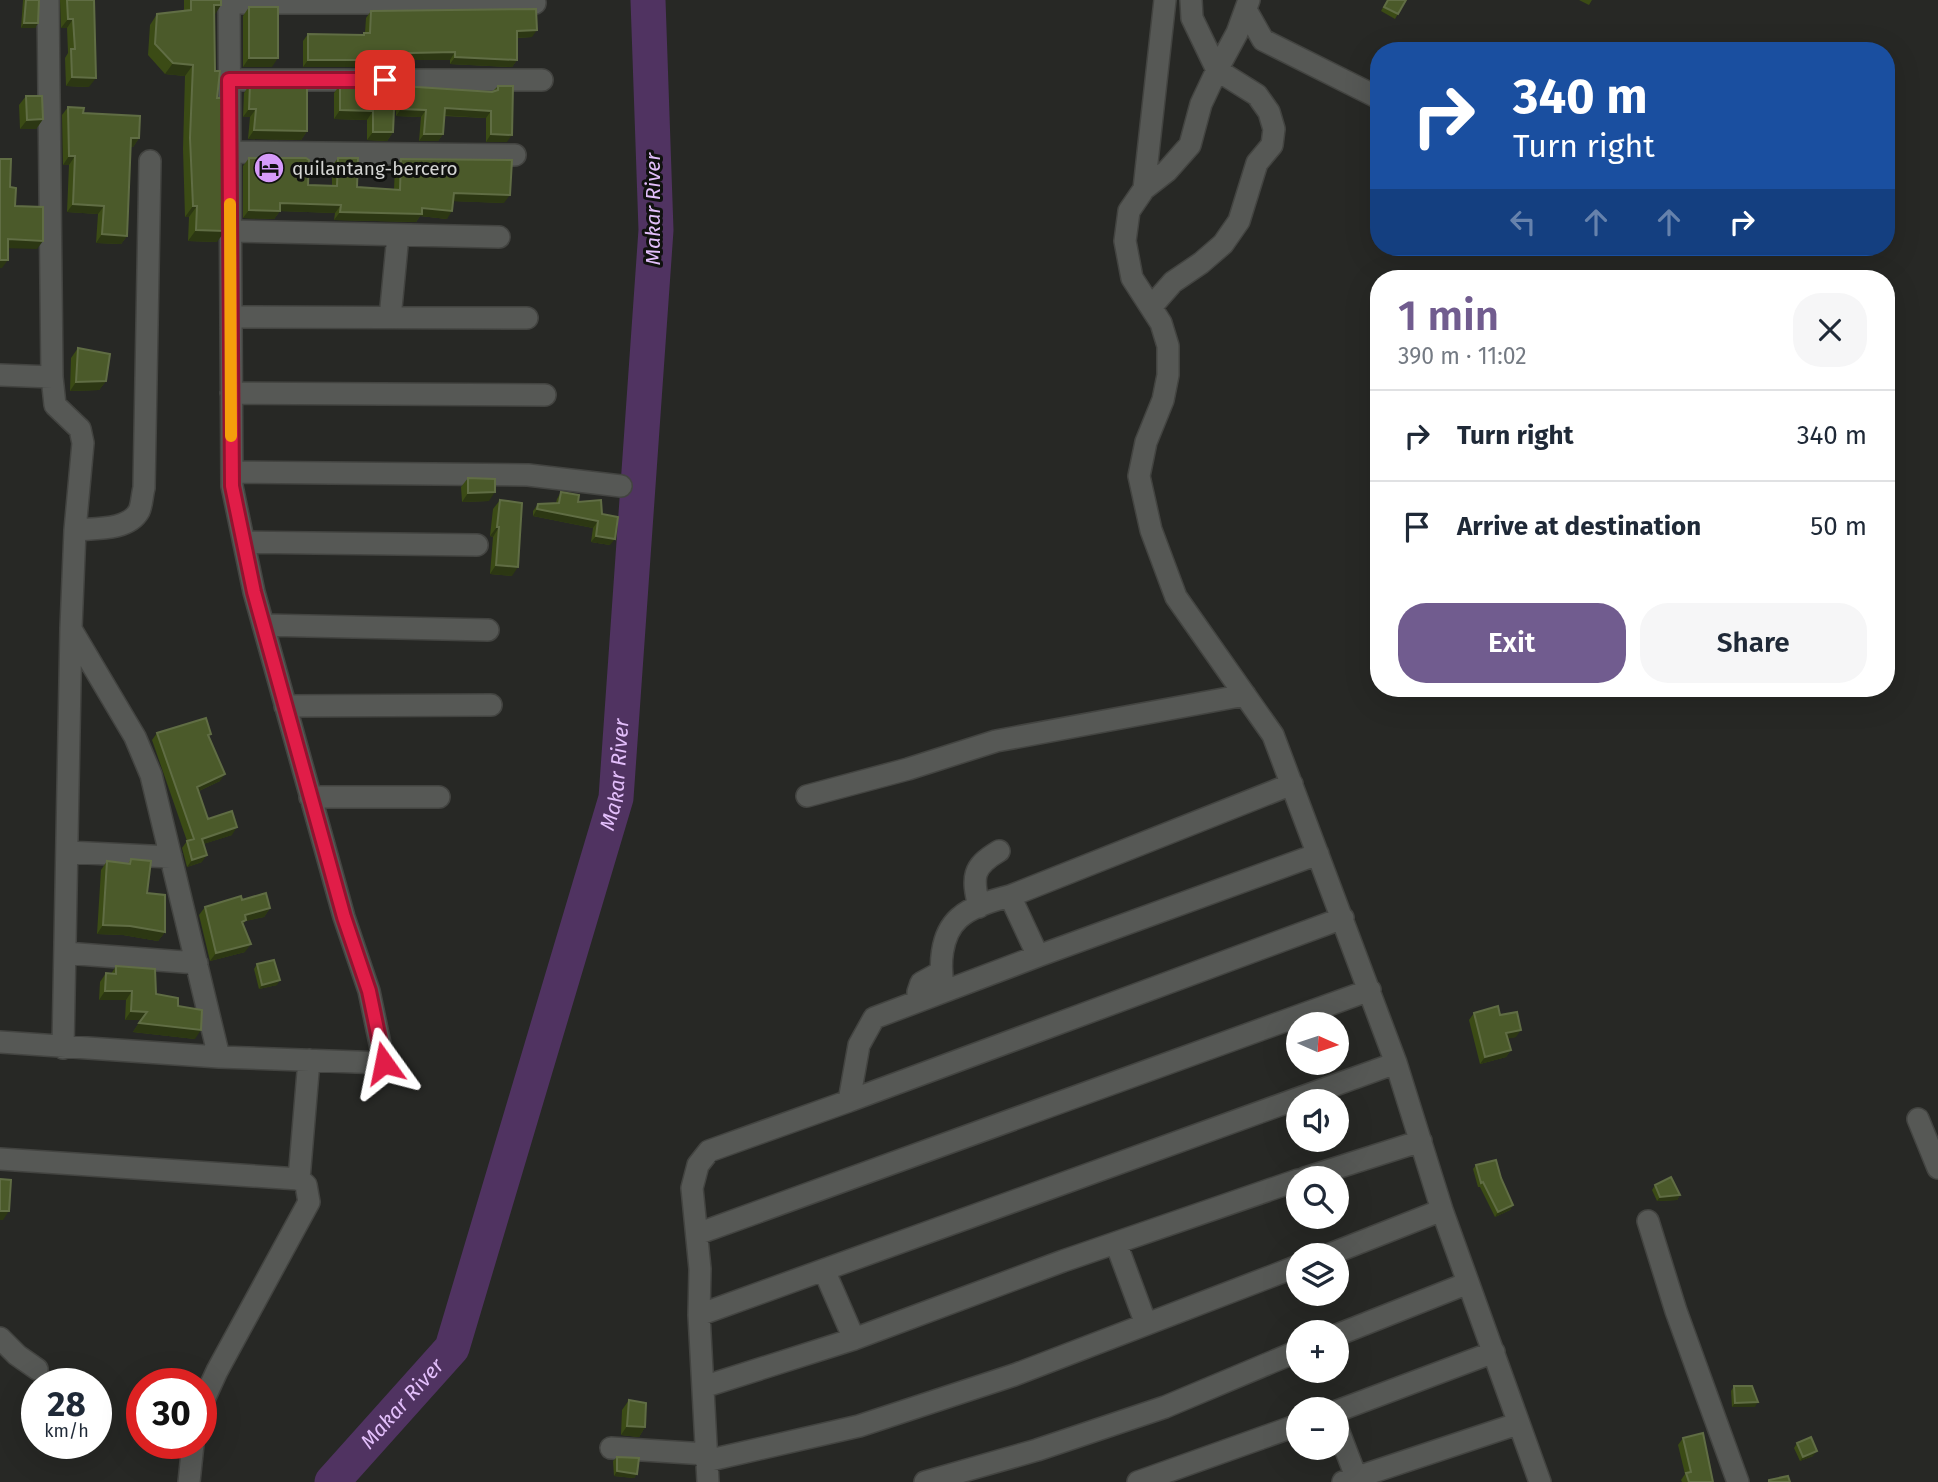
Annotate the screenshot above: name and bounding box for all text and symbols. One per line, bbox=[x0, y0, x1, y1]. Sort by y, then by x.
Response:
pin bbox=[355, 50, 415, 110]
icon: arrive bbox=[366, 61, 404, 99]
text: 340 m bbox=[1513, 67, 1648, 126]
icon: right bbox=[1398, 70, 1489, 161]
text: Turn right bbox=[1513, 127, 1655, 165]
hotel icon: quilantang-bercero bbox=[252, 151, 286, 185]
water label: Makar River bbox=[640, 152, 666, 265]
place label: quilantang-bercero bbox=[292, 157, 458, 180]
icon: left bbox=[1504, 203, 1542, 241]
icon: ahead bbox=[1577, 203, 1615, 241]
icon: ahead bbox=[1650, 203, 1688, 241]
icon: right bbox=[1723, 203, 1761, 241]
text: 1 min bbox=[1398, 291, 1499, 341]
button: close bbox=[1793, 293, 1867, 367]
text: 390 m · 11:02 bbox=[1398, 342, 1527, 370]
icon: right bbox=[1398, 417, 1436, 455]
text: Turn right bbox=[1457, 420, 1574, 451]
text: 340 m bbox=[1797, 420, 1867, 451]
icon: arrive bbox=[1398, 508, 1436, 546]
text: Arrive at destination bbox=[1457, 511, 1701, 542]
text: 50 m bbox=[1810, 511, 1867, 542]
button: Exit bbox=[1398, 603, 1626, 683]
button: Share bbox=[1640, 603, 1867, 683]
water label: Makar River bbox=[594, 717, 635, 833]
north arrow bbox=[1286, 1012, 1349, 1074]
map controls bbox=[1286, 1012, 1349, 1460]
position arrow bbox=[347, 1026, 421, 1100]
button: sound bbox=[1286, 1089, 1349, 1152]
button: search bbox=[1286, 1166, 1349, 1229]
button: layers bbox=[1286, 1243, 1349, 1306]
button: + bbox=[1286, 1320, 1349, 1383]
water label: Makar River bbox=[355, 1352, 450, 1454]
speed limit sign: 30 bbox=[126, 1368, 217, 1459]
text: 28 bbox=[47, 1383, 86, 1425]
button: − bbox=[1286, 1397, 1349, 1460]
text: km/h bbox=[44, 1420, 89, 1442]

